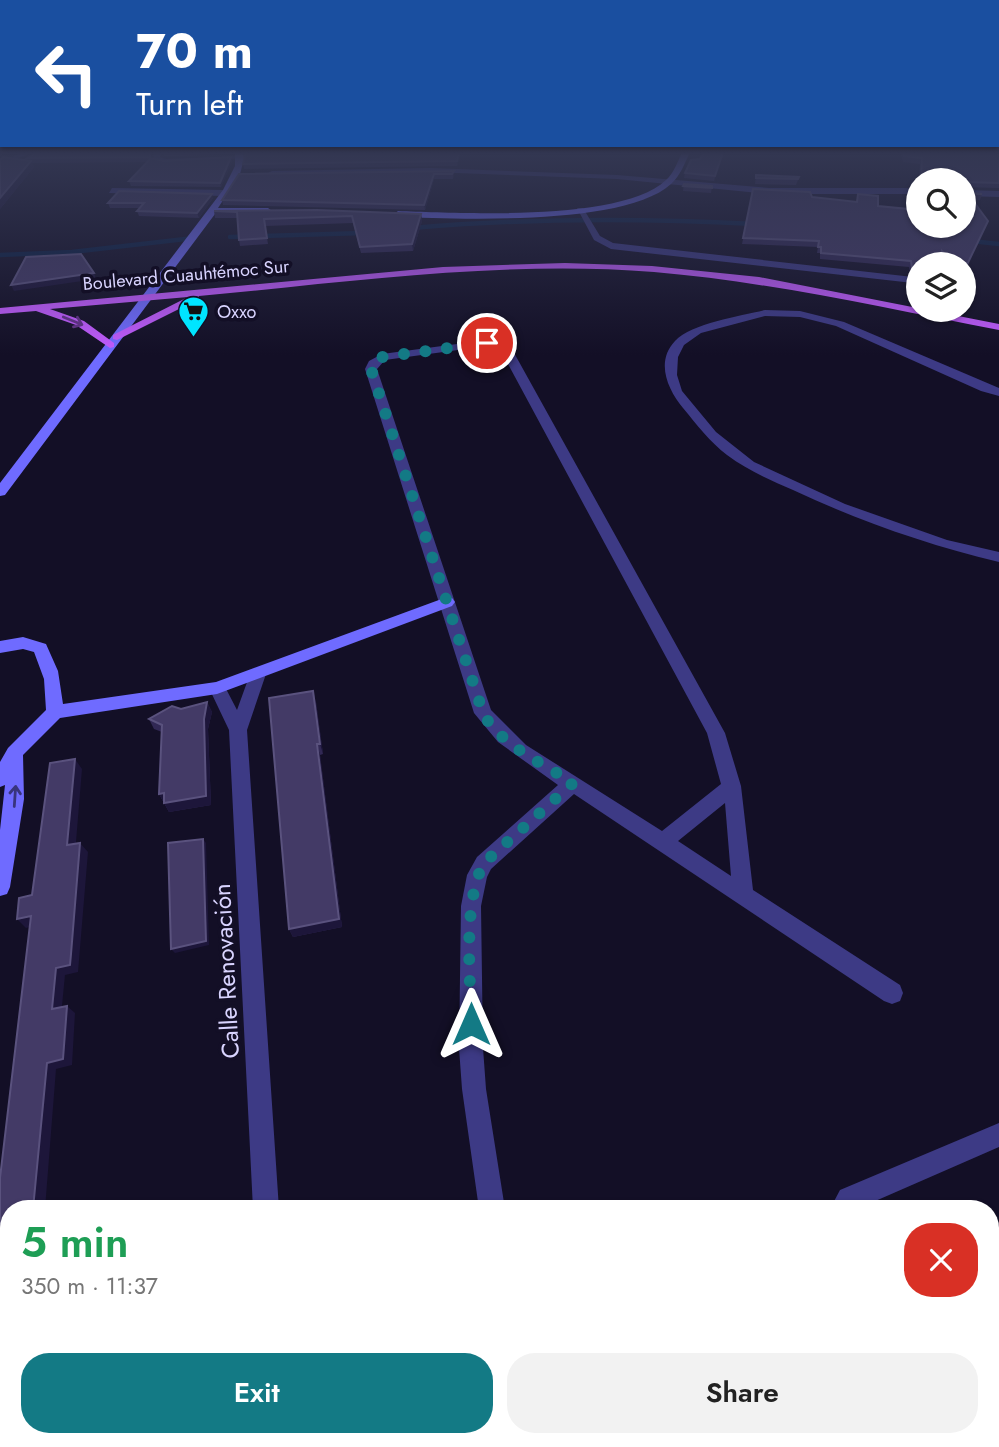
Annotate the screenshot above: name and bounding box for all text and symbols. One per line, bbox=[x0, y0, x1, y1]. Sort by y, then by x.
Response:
text: 70 m bbox=[136, 16, 253, 86]
icon: left bbox=[21, 28, 112, 119]
text: Turn left bbox=[136, 81, 243, 127]
map controls bbox=[906, 168, 976, 322]
button: search bbox=[906, 168, 976, 238]
button: layers bbox=[906, 252, 976, 322]
street label: Boulevard Cuauhtémoc Sur bbox=[82, 253, 291, 297]
supermarket icon: Oxxo bbox=[177, 295, 211, 339]
place label: Oxxo bbox=[217, 299, 257, 325]
pin bbox=[457, 313, 517, 373]
one-way arrow bbox=[62, 315, 84, 328]
icon: arrive bbox=[468, 324, 506, 362]
one-way arrow bbox=[8, 785, 21, 808]
street label: Calle Renovación bbox=[204, 883, 248, 1059]
position arrow bbox=[434, 987, 508, 1061]
text: 5 min bbox=[21, 1212, 128, 1273]
button: close bbox=[904, 1223, 978, 1297]
text: 350 m · 11:37 bbox=[21, 1269, 158, 1303]
button: Exit bbox=[21, 1353, 493, 1433]
button: Share bbox=[507, 1353, 978, 1433]

